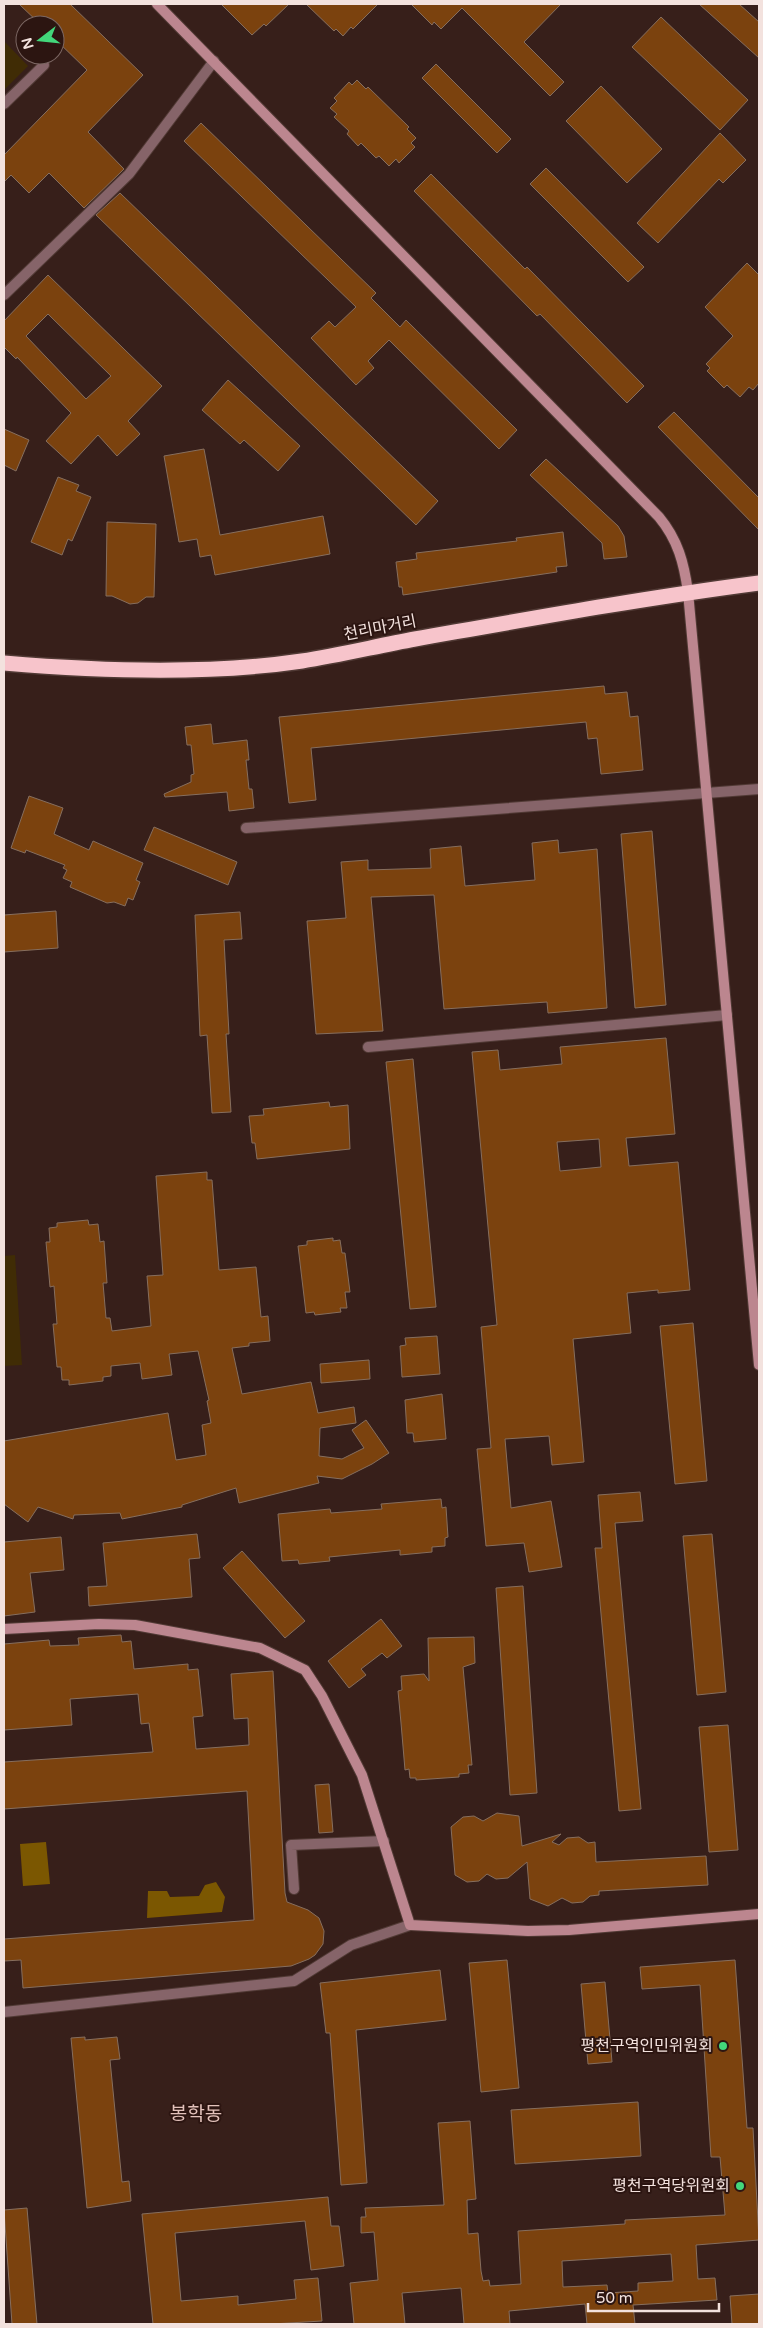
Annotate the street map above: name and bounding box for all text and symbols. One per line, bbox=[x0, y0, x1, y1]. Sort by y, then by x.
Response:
north arrow bbox=[15, 15, 65, 65]
text: N bbox=[18, 36, 38, 51]
street label: 천리마거리 bbox=[342, 611, 418, 645]
place label: 평천구역인민위원회 bbox=[581, 2036, 713, 2056]
marker: 평천구역인민위원회 bbox=[717, 2040, 729, 2052]
district label: 봉학동 bbox=[170, 2103, 222, 2125]
place label: 평천구역당위원회 bbox=[612, 2176, 730, 2196]
marker: 평천구역당위원회 bbox=[734, 2180, 746, 2192]
scale bar bbox=[588, 2280, 719, 2312]
text: 50 m bbox=[596, 2289, 633, 2307]

